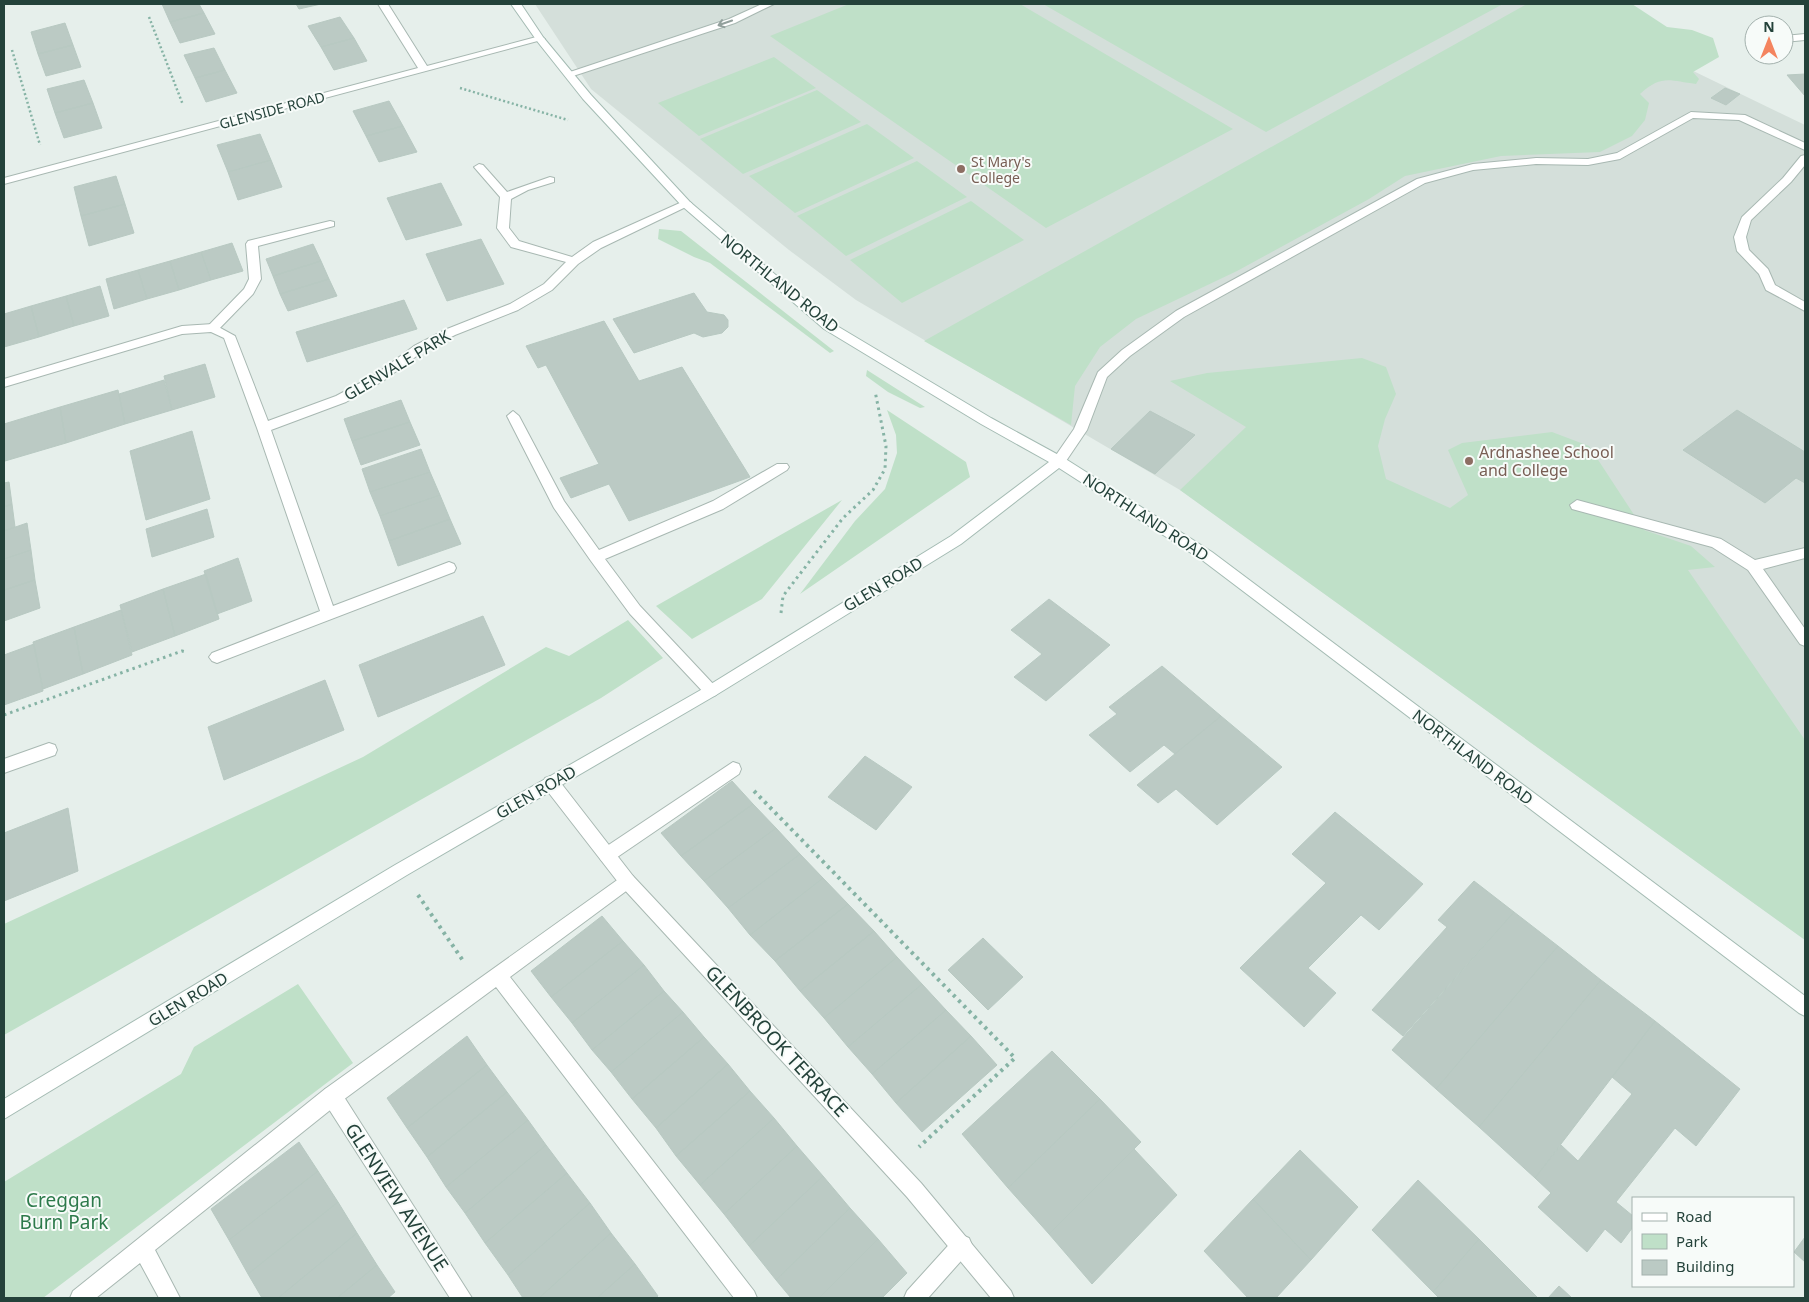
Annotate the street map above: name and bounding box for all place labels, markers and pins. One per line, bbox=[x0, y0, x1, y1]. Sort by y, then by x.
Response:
place label: St Mary's College bbox=[971, 152, 1031, 187]
marker: St Mary's College bbox=[955, 163, 967, 175]
place label: Ardnashee School and College bbox=[1479, 441, 1614, 481]
marker: Ardnashee School and College bbox=[1463, 455, 1475, 467]

